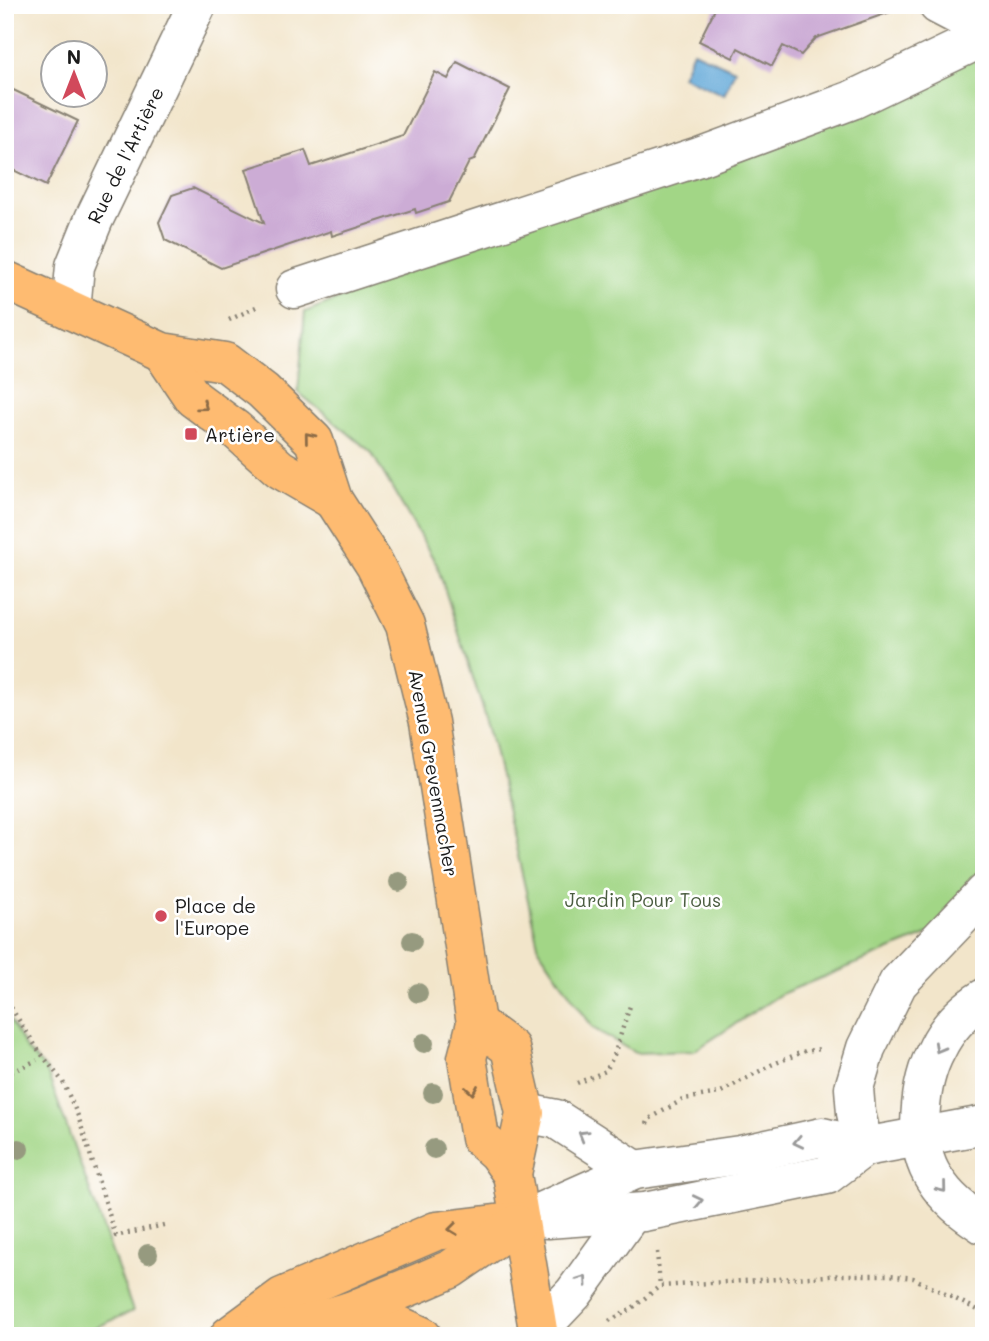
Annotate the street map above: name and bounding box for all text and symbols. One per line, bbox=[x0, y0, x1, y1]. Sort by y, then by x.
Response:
north arrow bbox=[38, 38, 108, 108]
text: N bbox=[67, 44, 81, 69]
street label: Rue de l'Artière bbox=[81, 82, 169, 228]
one-way arrow bbox=[195, 397, 208, 410]
place label: Artière bbox=[205, 422, 275, 447]
marker: Artière bbox=[183, 426, 199, 442]
one-way arrow bbox=[304, 433, 317, 445]
street label: Avenue Grevenmacher bbox=[403, 668, 465, 878]
park label: Jardin Pour Tous bbox=[565, 887, 721, 912]
place label: Place de l'Europe bbox=[175, 893, 256, 940]
marker: Place de l'Europe bbox=[153, 908, 169, 924]
one-way arrow bbox=[934, 1041, 947, 1053]
one-way arrow bbox=[464, 1084, 479, 1096]
one-way arrow bbox=[577, 1130, 590, 1143]
one-way arrow bbox=[792, 1134, 804, 1149]
one-way arrow bbox=[933, 1181, 946, 1193]
one-way arrow bbox=[692, 1194, 704, 1209]
one-way arrow bbox=[447, 1221, 458, 1236]
one-way arrow bbox=[575, 1275, 587, 1288]

